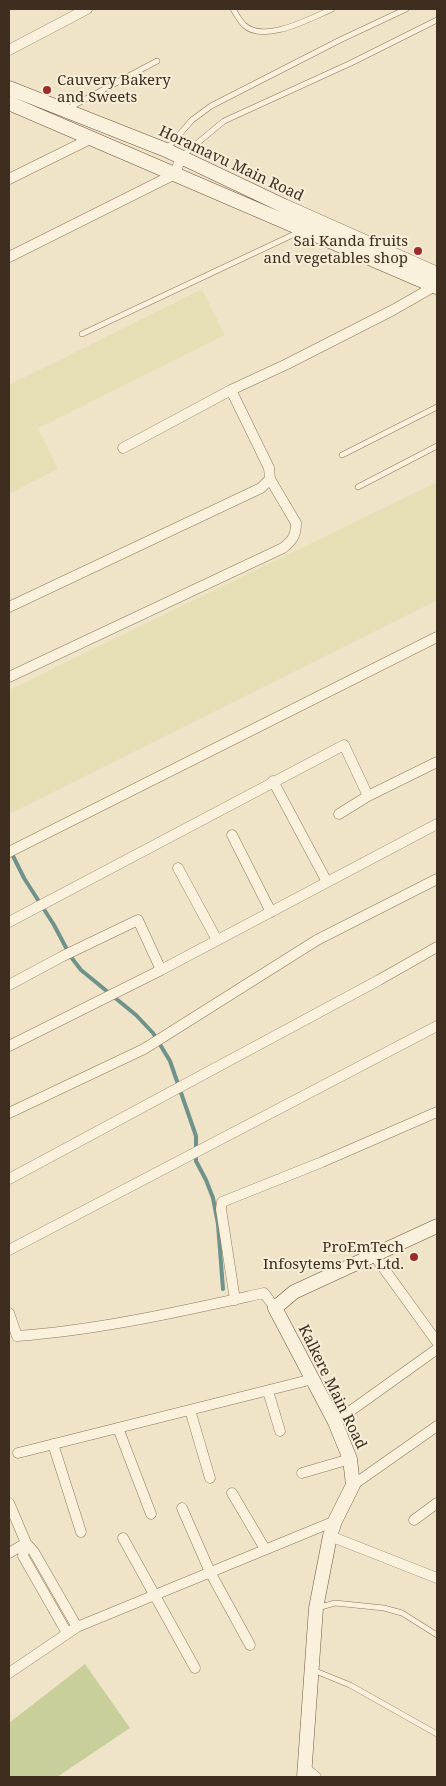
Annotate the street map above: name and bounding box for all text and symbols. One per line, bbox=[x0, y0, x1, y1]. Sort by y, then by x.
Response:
place label: Cauvery Bakery and Sweets bbox=[57, 72, 171, 107]
marker: Cauvery Bakery and Sweets bbox=[41, 84, 53, 96]
street label: Horamavu Main Road bbox=[156, 123, 306, 205]
place label: Sai Kanda fruits and vegetables shop bbox=[264, 233, 408, 268]
marker: Sai Kanda fruits and vegetables shop bbox=[412, 245, 424, 257]
place label: ProEmTech Infosytems Pvt. Ltd. bbox=[263, 1239, 404, 1274]
marker: ProEmTech Infosytems Pvt. Ltd. bbox=[408, 1251, 420, 1263]
street label: Kalkere Main Road bbox=[294, 1322, 370, 1452]

